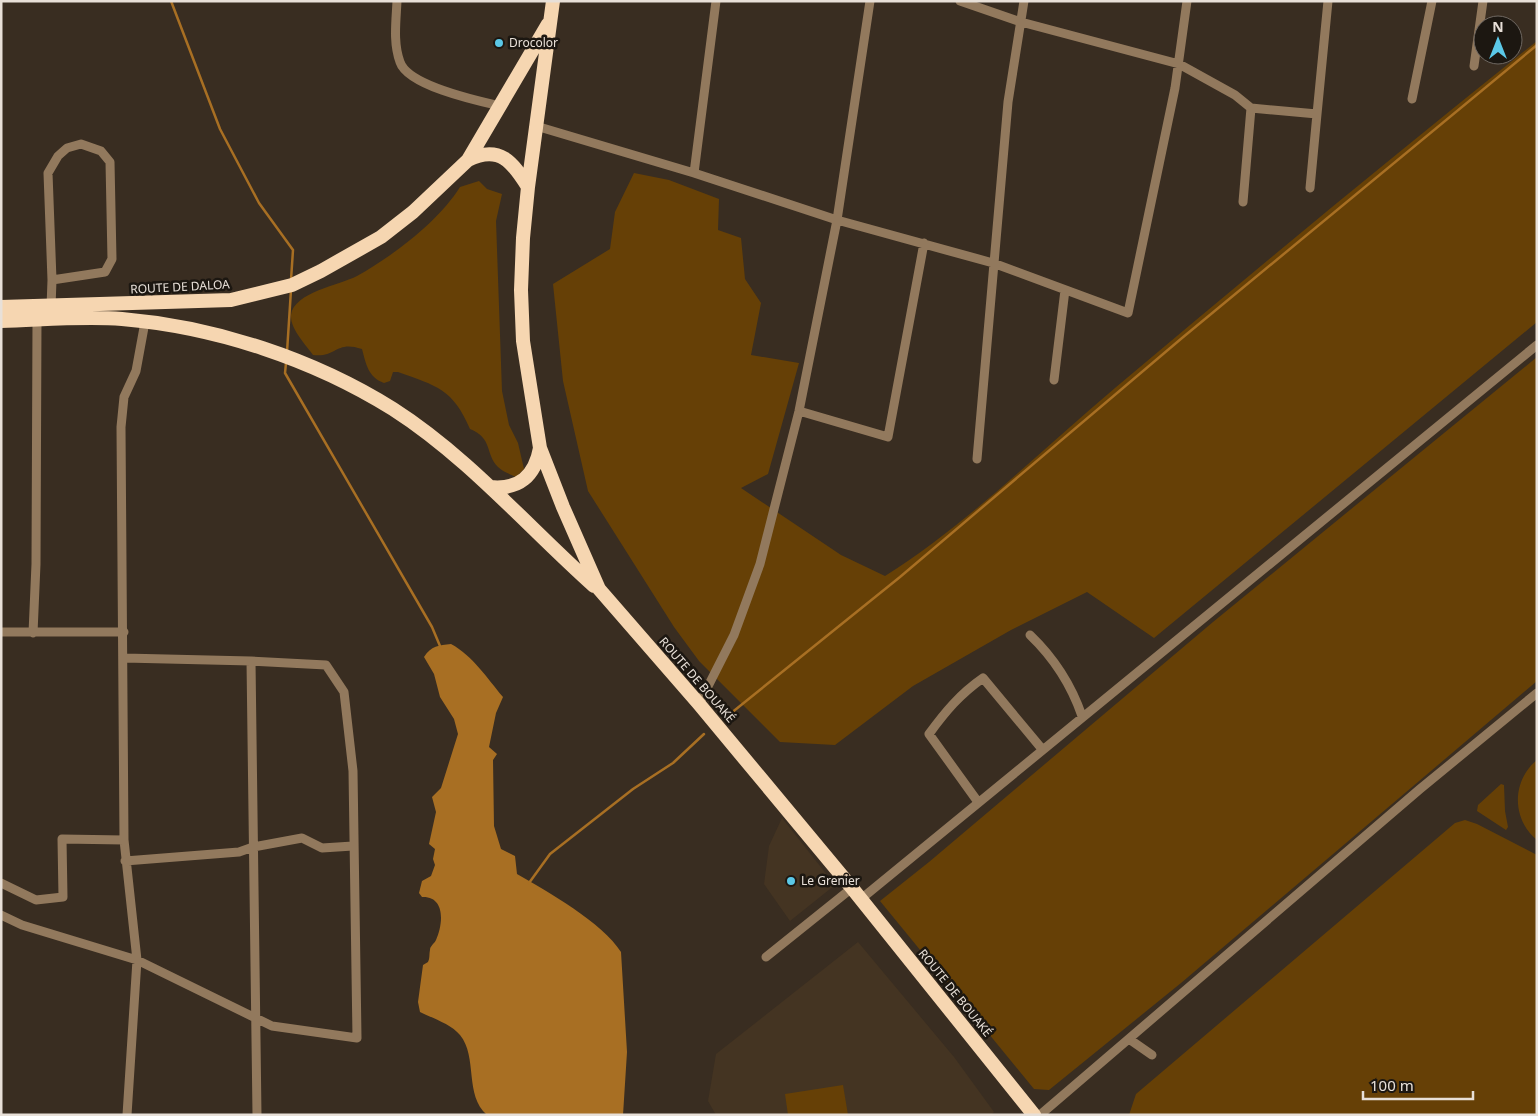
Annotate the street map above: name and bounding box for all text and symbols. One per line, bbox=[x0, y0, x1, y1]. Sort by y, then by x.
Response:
north arrow bbox=[1473, 15, 1523, 65]
text: N bbox=[1492, 17, 1504, 36]
place label: Drocolor bbox=[509, 34, 558, 51]
marker: Drocolor bbox=[493, 37, 505, 49]
street label: ROUTE DE DALOA bbox=[130, 275, 231, 298]
street label: ROUTE DE BOUAKÉ bbox=[655, 633, 739, 726]
place label: Le Grenier bbox=[801, 872, 860, 889]
marker: Le Grenier bbox=[785, 875, 797, 887]
street label: ROUTE DE BOUAKÉ bbox=[915, 945, 996, 1040]
scale bar bbox=[1363, 1068, 1473, 1100]
text: 100 m bbox=[1370, 1075, 1414, 1095]

